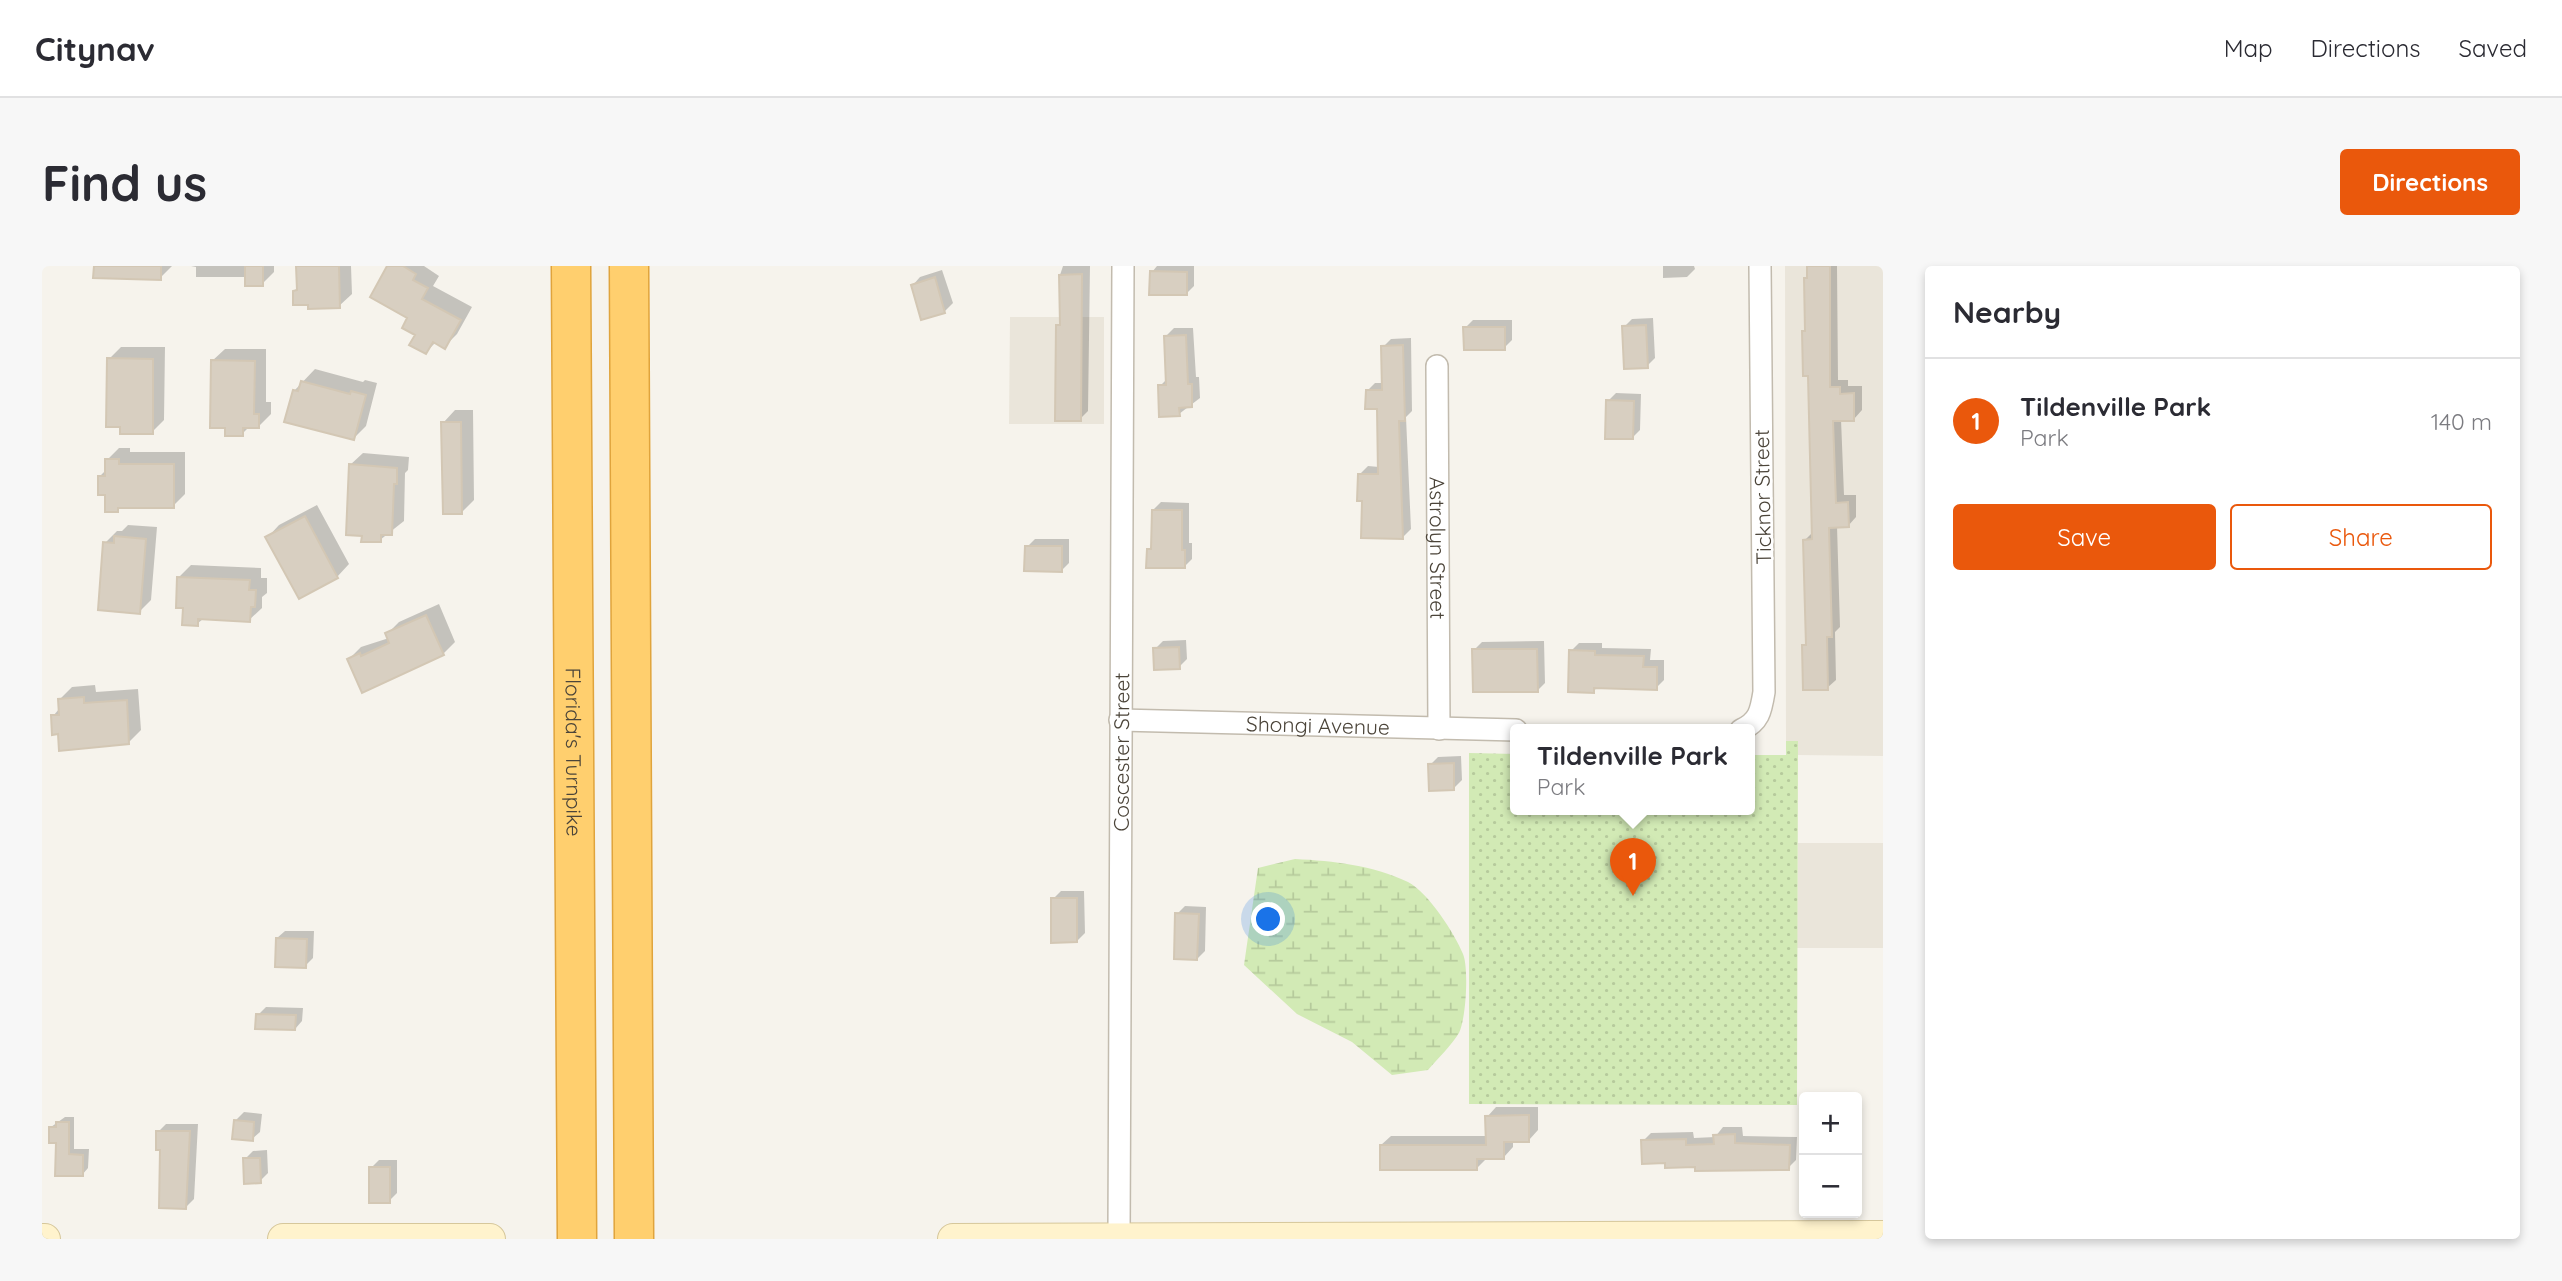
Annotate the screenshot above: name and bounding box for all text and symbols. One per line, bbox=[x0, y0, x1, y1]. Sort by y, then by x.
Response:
text: Citynav bbox=[35, 28, 155, 69]
text: Map bbox=[2224, 33, 2273, 63]
text: Directions bbox=[2311, 33, 2421, 63]
text: Saved bbox=[2459, 33, 2527, 63]
button: Directions bbox=[2340, 149, 2520, 215]
text: Find us bbox=[42, 152, 207, 213]
text: Nearby bbox=[1953, 293, 2061, 331]
text: Tildenville Park bbox=[2020, 390, 2211, 423]
text: 1 bbox=[1972, 407, 1980, 436]
text: 140 m bbox=[2431, 407, 2492, 436]
text: Park bbox=[2020, 423, 2069, 452]
street label: Ticknor Street bbox=[1748, 429, 1776, 565]
street label: Astrolyn Street bbox=[1425, 477, 1451, 619]
button: Save bbox=[1953, 504, 2216, 570]
button: Share bbox=[2230, 504, 2492, 570]
street label: Florida's Turnpike bbox=[560, 667, 588, 837]
street label: Coscester Street bbox=[1108, 672, 1134, 832]
street label: Shongi Avenue bbox=[1246, 710, 1390, 740]
popup bbox=[1510, 724, 1755, 815]
text: Tildenville Park bbox=[1537, 739, 1728, 772]
text: Park bbox=[1537, 772, 1586, 801]
pin: 1 bbox=[1610, 838, 1656, 896]
your location bbox=[1251, 902, 1285, 936]
map controls bbox=[1799, 1092, 1862, 1218]
button: + bbox=[1799, 1092, 1862, 1155]
button: − bbox=[1799, 1155, 1862, 1218]

